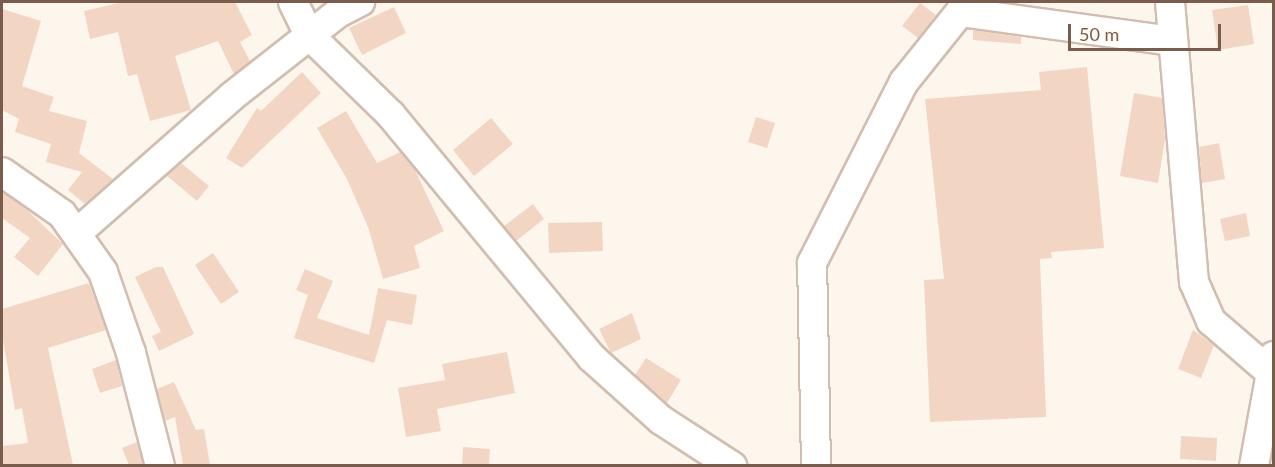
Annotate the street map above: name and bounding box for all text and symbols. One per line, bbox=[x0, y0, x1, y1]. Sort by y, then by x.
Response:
scale bar bbox=[1071, 12, 1224, 50]
text: 50 m bbox=[1079, 23, 1119, 45]

